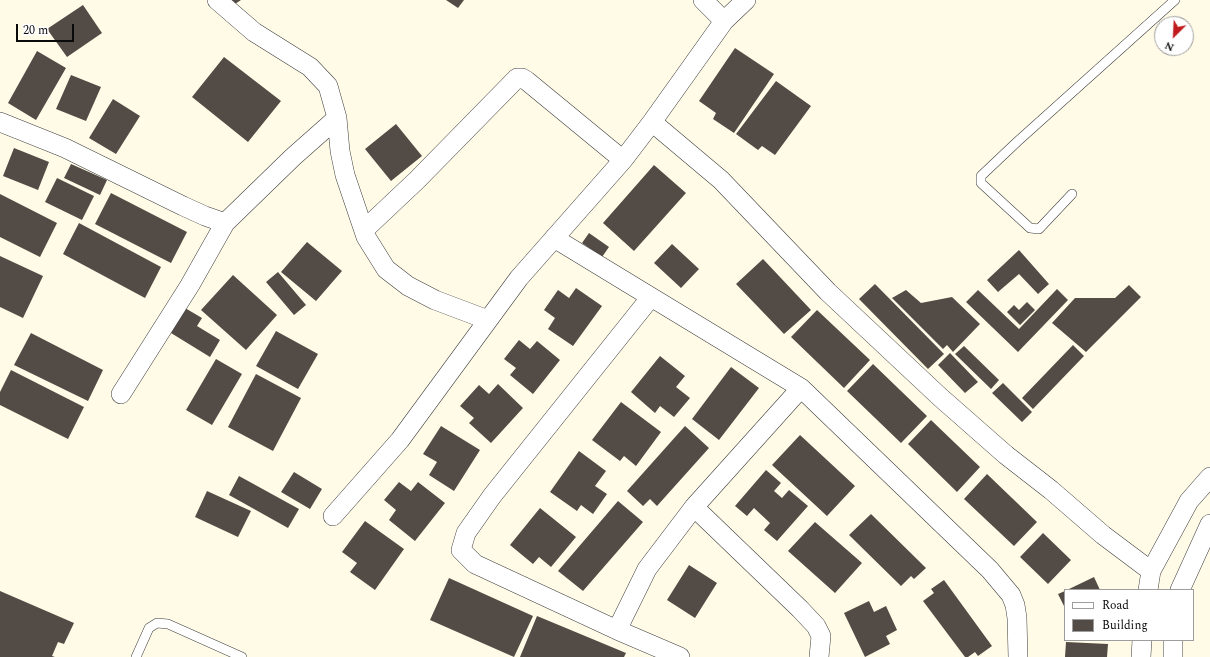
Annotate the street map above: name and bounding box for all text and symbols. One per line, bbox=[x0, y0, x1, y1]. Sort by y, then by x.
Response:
scale bar bbox=[18, 16, 76, 42]
north arrow bbox=[1154, 16, 1194, 56]
text: 20 m bbox=[23, 21, 48, 40]
text: N bbox=[1162, 37, 1177, 56]
legend bbox=[1064, 589, 1194, 641]
text: Road bbox=[1102, 596, 1129, 615]
text: Building bbox=[1102, 616, 1148, 635]

